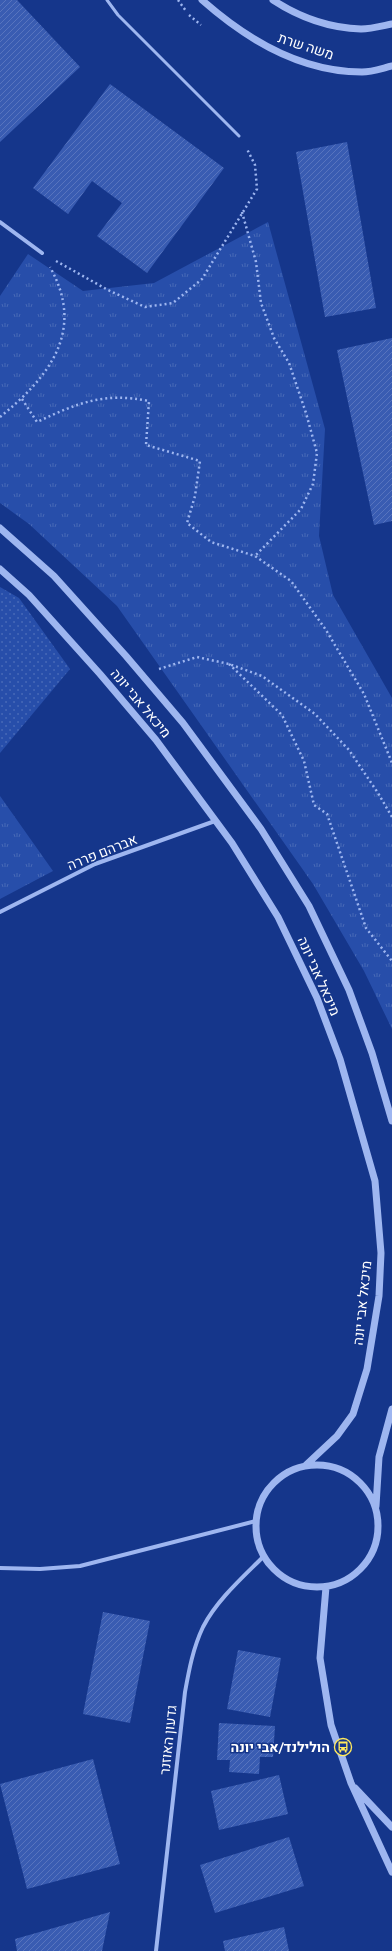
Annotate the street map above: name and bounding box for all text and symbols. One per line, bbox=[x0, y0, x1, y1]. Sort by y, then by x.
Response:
street label: משה שרת bbox=[276, 28, 336, 64]
street label: מיכאל אבי יונה bbox=[107, 665, 175, 741]
street label: אברהם פררה bbox=[64, 830, 140, 874]
street label: מיכאל אבי יונה bbox=[293, 934, 345, 1018]
street label: מיכאל אבי יונה bbox=[349, 1260, 375, 1346]
street label: גדעון האוזנר bbox=[155, 1704, 181, 1776]
bus stop icon: הולילנד/אבי יונה bbox=[333, 1737, 353, 1757]
place label: הולילנד/אבי יונה bbox=[231, 1738, 330, 1756]

